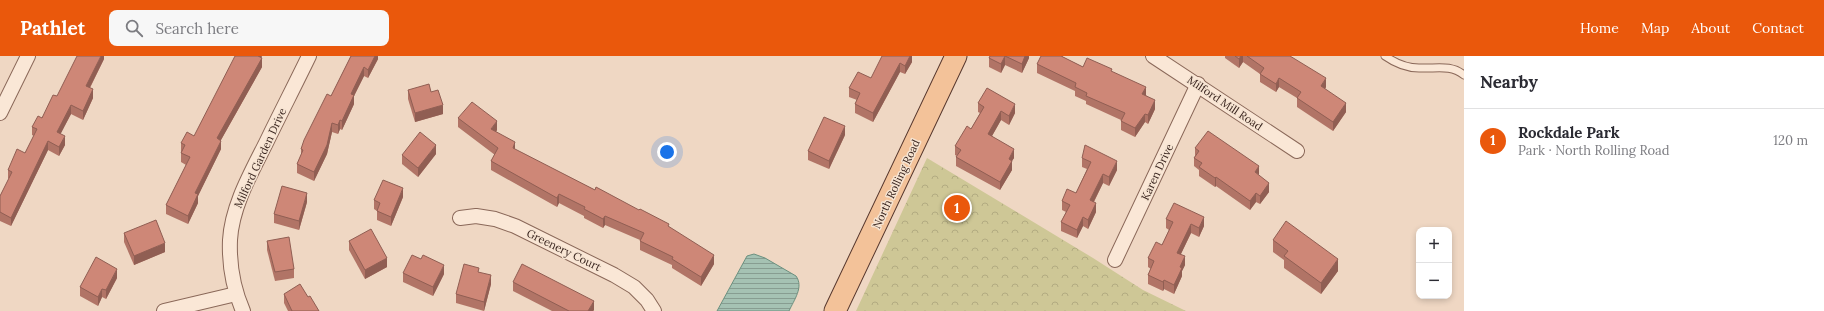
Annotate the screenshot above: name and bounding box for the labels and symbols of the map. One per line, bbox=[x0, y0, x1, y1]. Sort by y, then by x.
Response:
street label: Milford Mill Road bbox=[1185, 73, 1266, 134]
street label: Milford Garden Drive bbox=[231, 106, 289, 210]
street label: North Rolling Road bbox=[869, 137, 923, 231]
street label: Karen Drive bbox=[1138, 141, 1176, 203]
your location bbox=[657, 142, 677, 162]
pin: 1 bbox=[944, 193, 970, 223]
street label: Greenery Court bbox=[525, 226, 604, 274]

